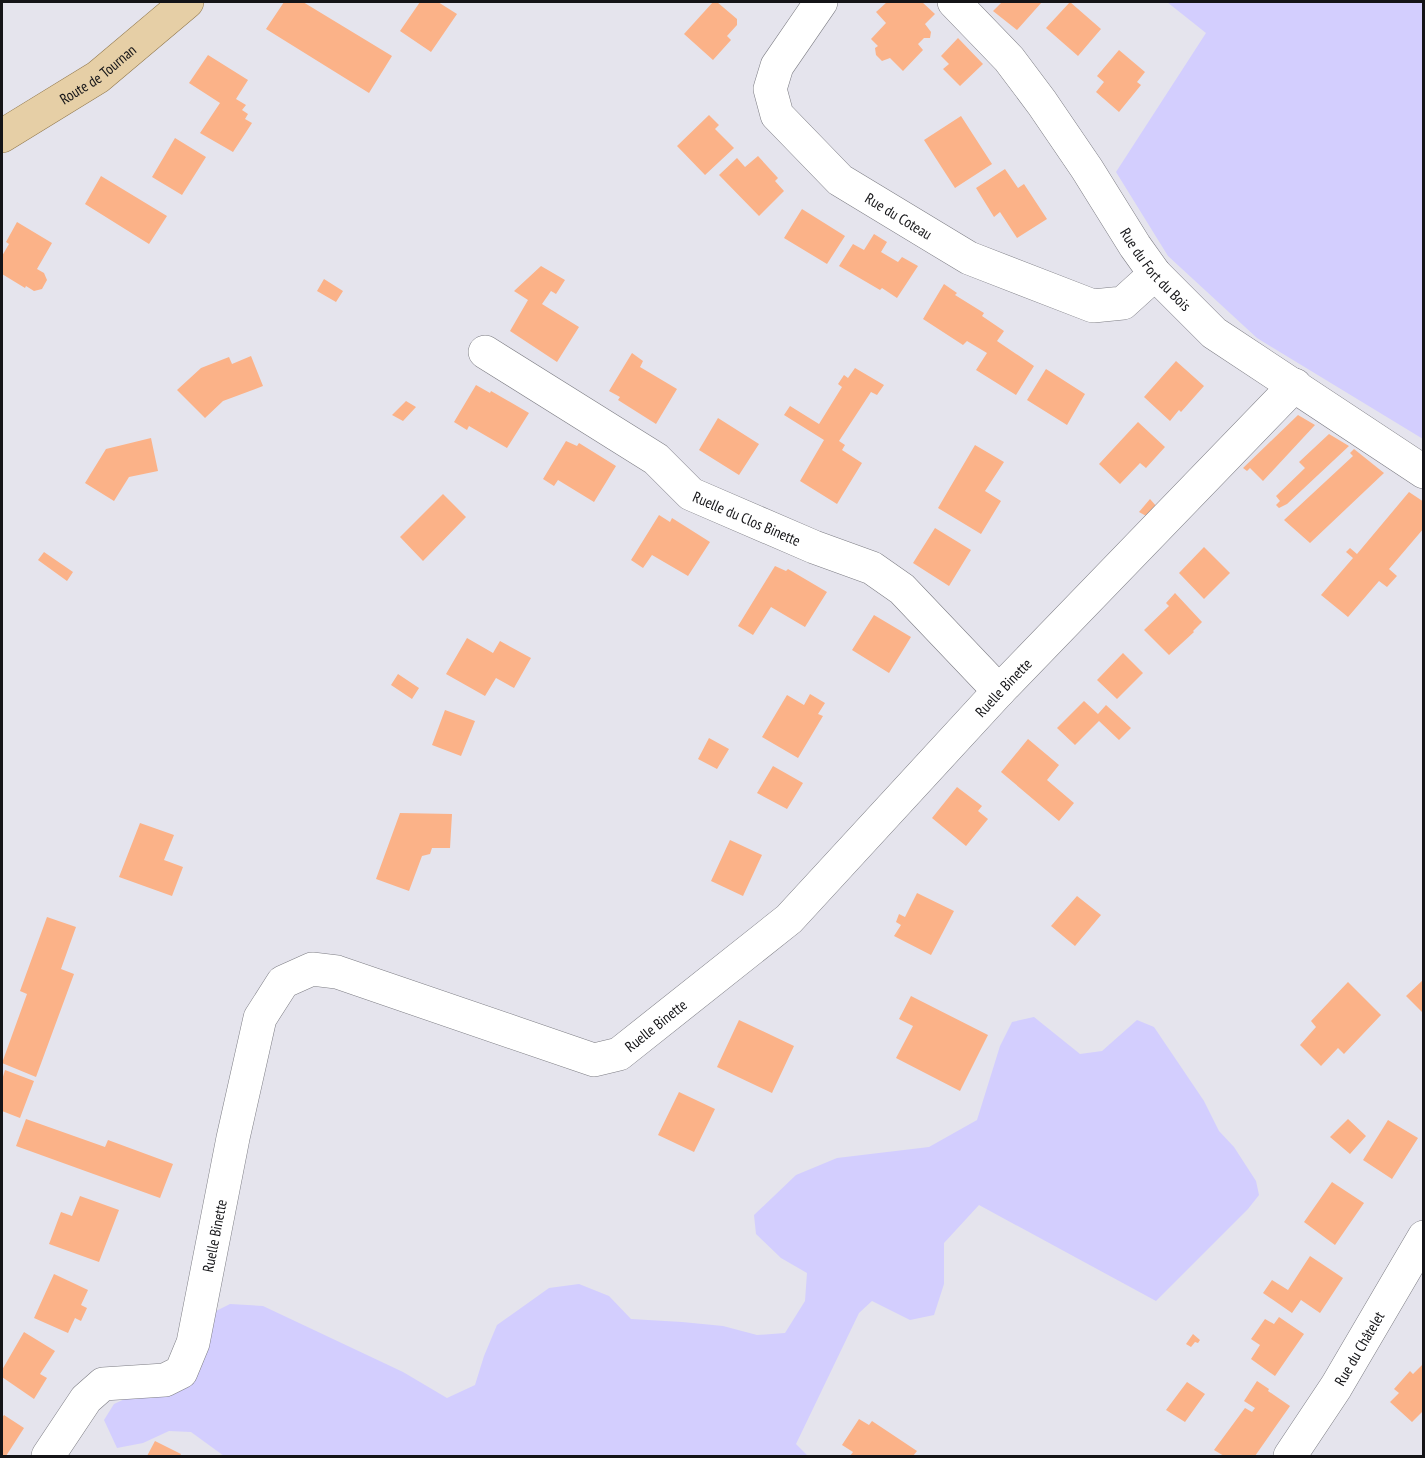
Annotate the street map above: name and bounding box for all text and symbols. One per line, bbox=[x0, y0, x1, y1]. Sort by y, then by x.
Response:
street label: Route de Tournan bbox=[56, 40, 140, 108]
street label: Rue du Coteau bbox=[862, 188, 936, 243]
street label: Rue du Fort du Bois bbox=[1116, 224, 1195, 314]
street label: Ruelle du Clos Binette bbox=[690, 487, 803, 550]
street label: Ruelle Binette bbox=[971, 654, 1035, 721]
street label: Ruelle Binette bbox=[621, 995, 690, 1055]
street label: Ruelle Binette bbox=[198, 1198, 230, 1274]
street label: Rue du Châtelet bbox=[1330, 1308, 1388, 1389]

